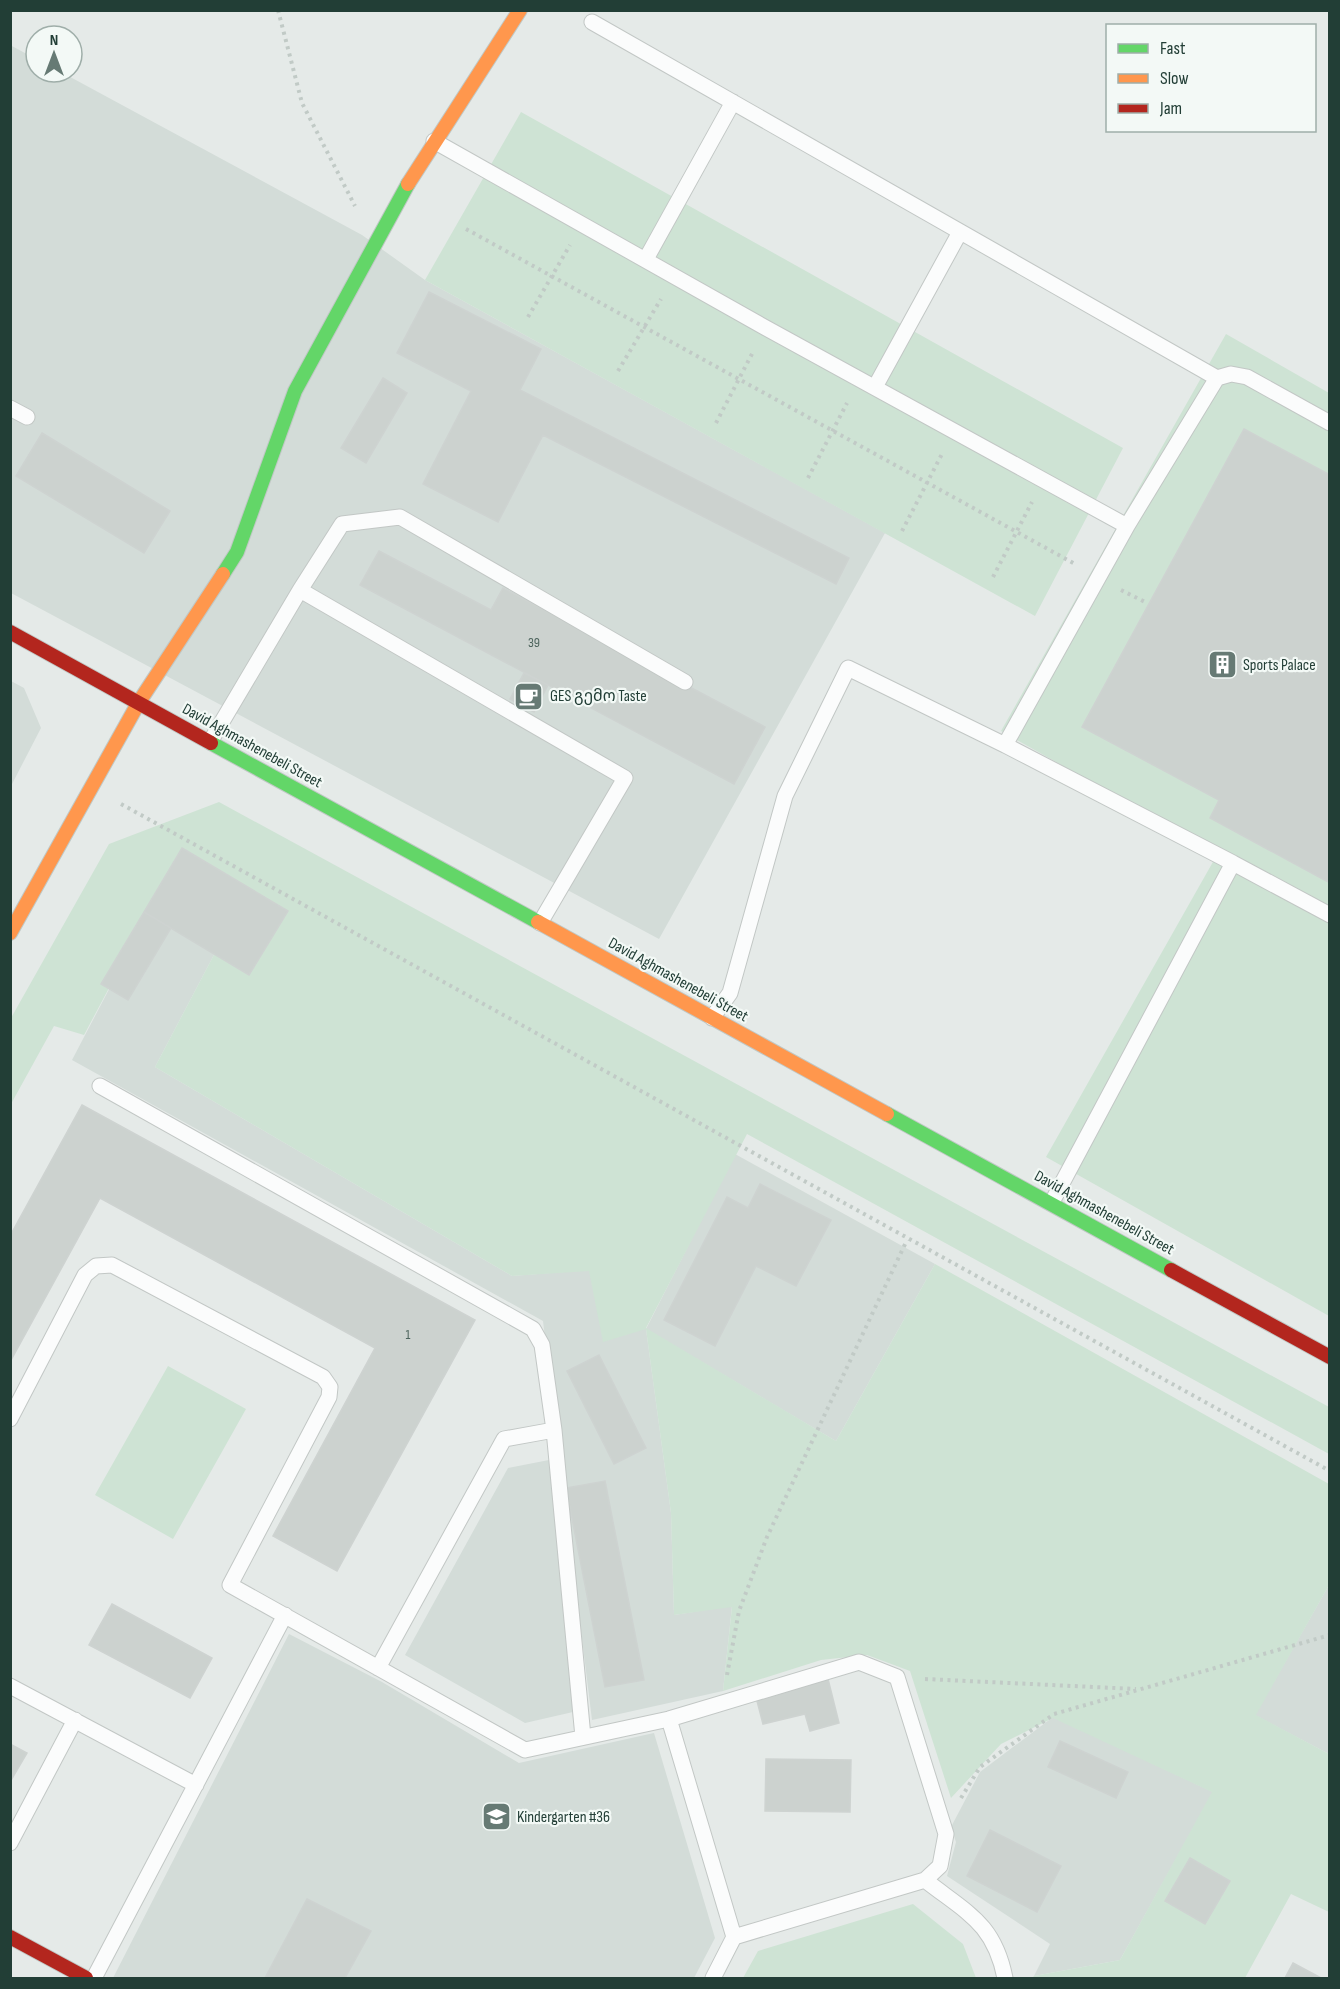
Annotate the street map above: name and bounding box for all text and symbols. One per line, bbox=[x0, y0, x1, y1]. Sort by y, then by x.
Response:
north arrow bbox=[24, 24, 84, 84]
legend bbox=[1106, 24, 1316, 132]
text: N bbox=[50, 31, 58, 50]
text: Fast bbox=[1160, 38, 1186, 59]
text: Slow bbox=[1160, 68, 1189, 89]
text: Jam bbox=[1159, 98, 1182, 119]
house number: 39 bbox=[528, 634, 540, 651]
building icon: Sports Palace bbox=[1206, 649, 1238, 681]
place label: Sports Palace bbox=[1243, 656, 1316, 675]
cafe icon: GES გემო Taste bbox=[513, 680, 545, 712]
place label: GES გემო Taste bbox=[550, 687, 647, 706]
street label: David Aghmashenebeli Street bbox=[179, 700, 325, 792]
street label: David Aghmashenebeli Street bbox=[605, 934, 751, 1026]
street label: David Aghmashenebeli Street bbox=[1031, 1167, 1177, 1259]
house number: 1 bbox=[406, 1326, 411, 1343]
school or university icon: Kindergarten #36 bbox=[480, 1801, 512, 1833]
place label: Kindergarten #36 bbox=[517, 1808, 610, 1827]

